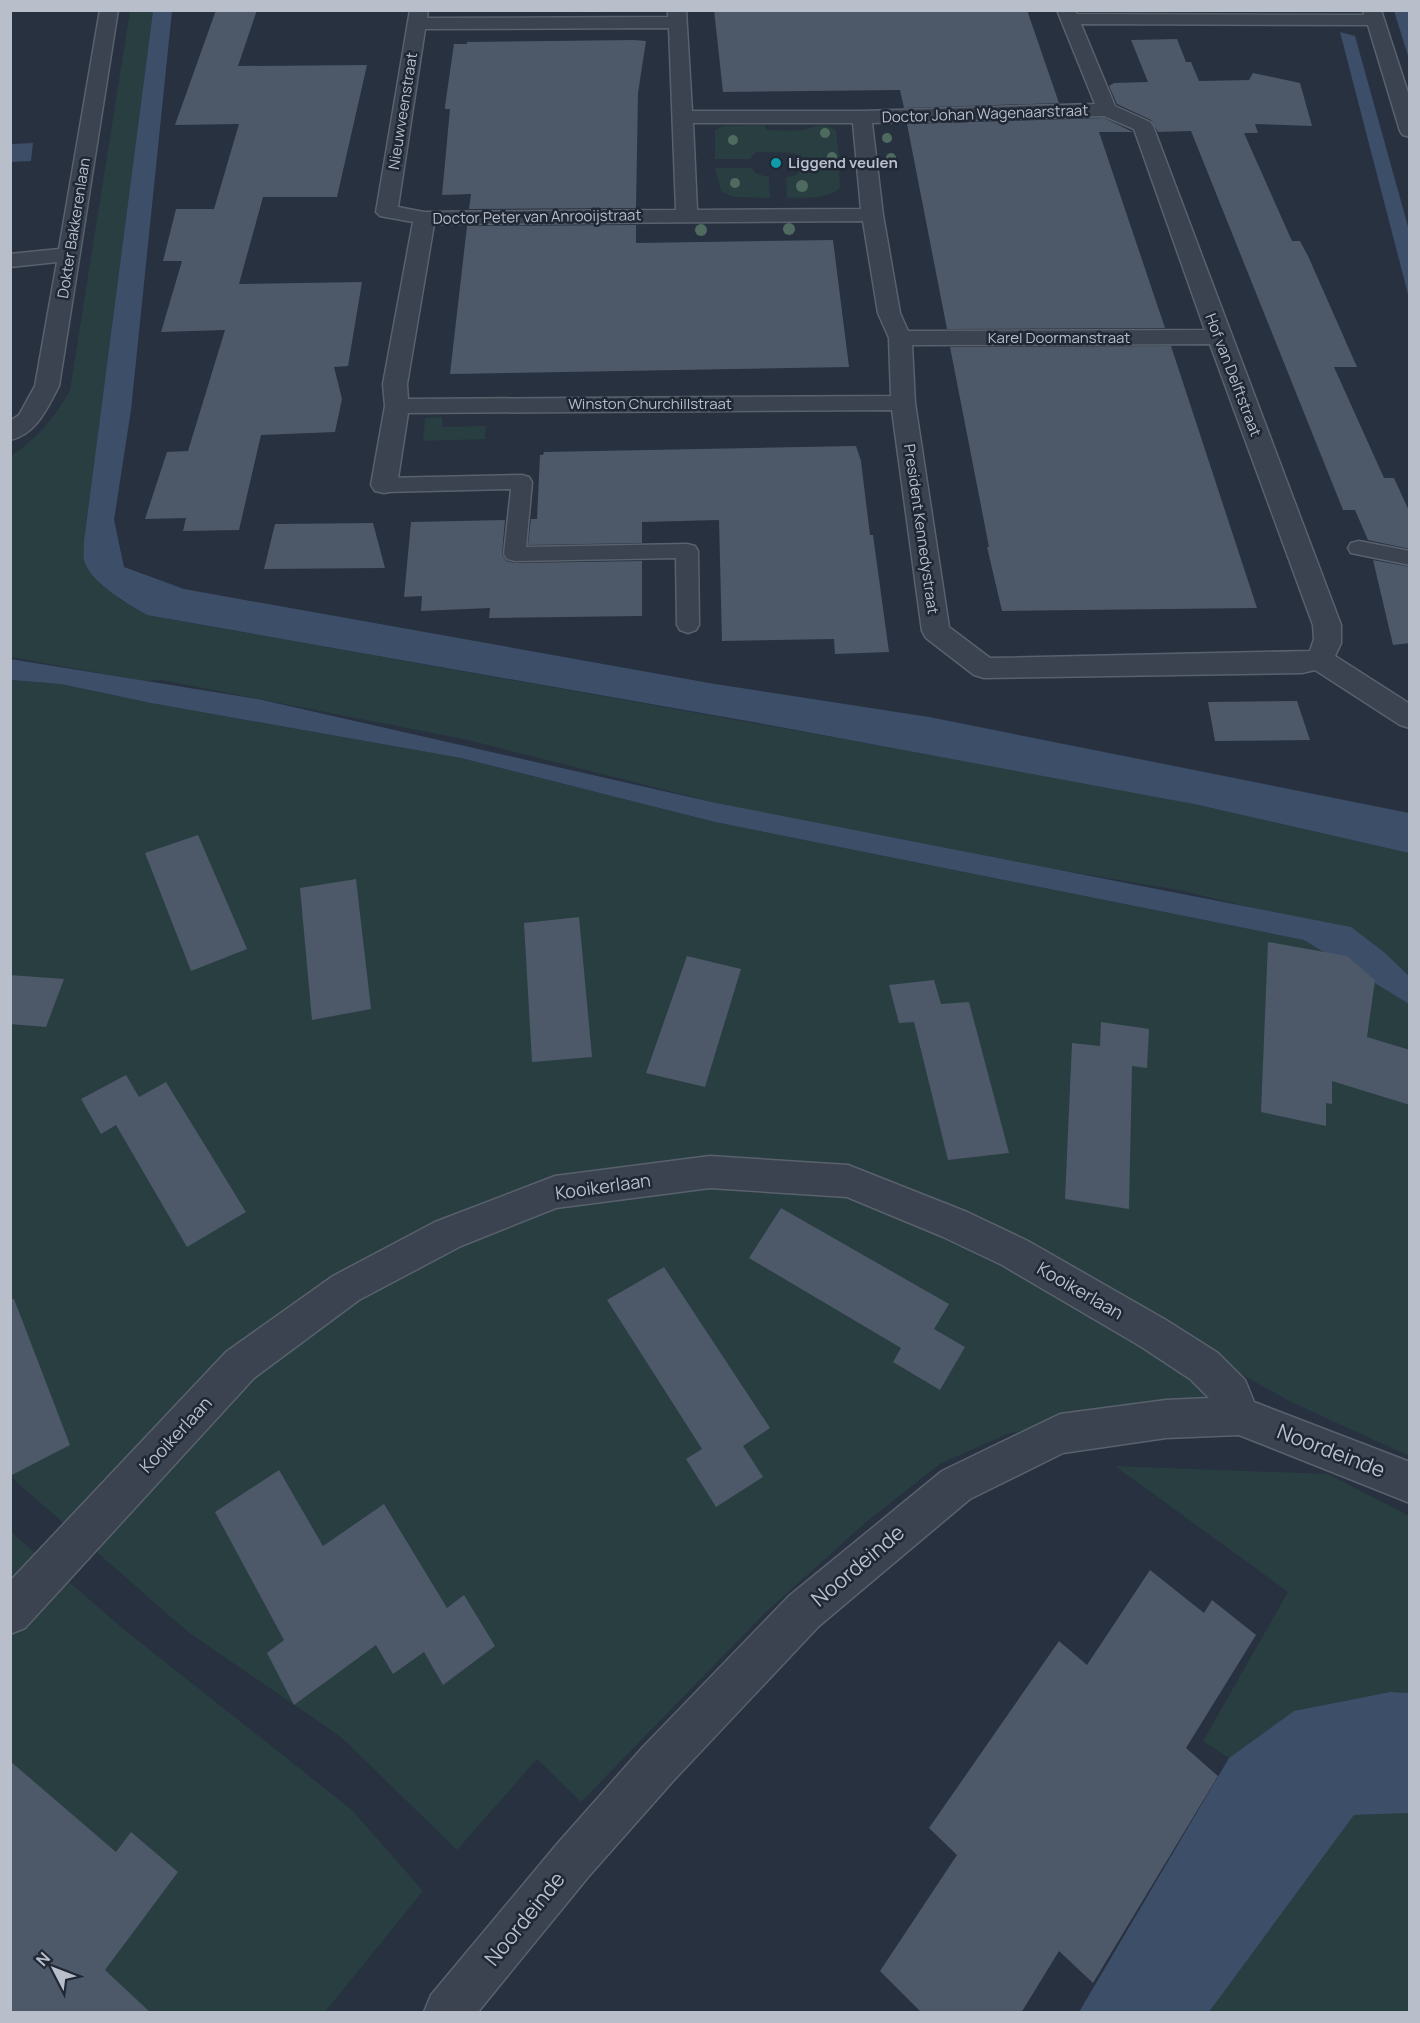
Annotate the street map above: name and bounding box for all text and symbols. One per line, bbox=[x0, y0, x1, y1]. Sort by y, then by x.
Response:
street label: Nieuwveenstraat bbox=[383, 51, 422, 171]
street label: Doctor Johan Wagenaarstraat bbox=[881, 99, 1089, 128]
place label: Liggend veulen bbox=[788, 152, 898, 173]
street label: Dokter Bakkerenlaan bbox=[52, 156, 95, 300]
marker: Liggend veulen bbox=[769, 156, 783, 170]
street label: Doctor Peter van Anrooijstraat bbox=[432, 204, 641, 229]
street label: Hof van Delftstraat bbox=[1200, 310, 1267, 439]
street label: Karel Doormanstraat bbox=[988, 327, 1130, 348]
street label: Winston Churchillstraat bbox=[568, 393, 732, 414]
street label: President Kennedystraat bbox=[899, 442, 944, 615]
street label: Kooikerlaan bbox=[554, 1167, 652, 1205]
street label: Kooikerlaan bbox=[1033, 1256, 1128, 1325]
street label: Kooikerlaan bbox=[134, 1391, 217, 1478]
street label: Noordeinde bbox=[1273, 1417, 1389, 1483]
street label: Noordeinde bbox=[805, 1518, 910, 1612]
street label: Noordeinde bbox=[478, 1866, 571, 1971]
north arrow bbox=[24, 1939, 84, 1999]
text: N bbox=[31, 1947, 55, 1971]

